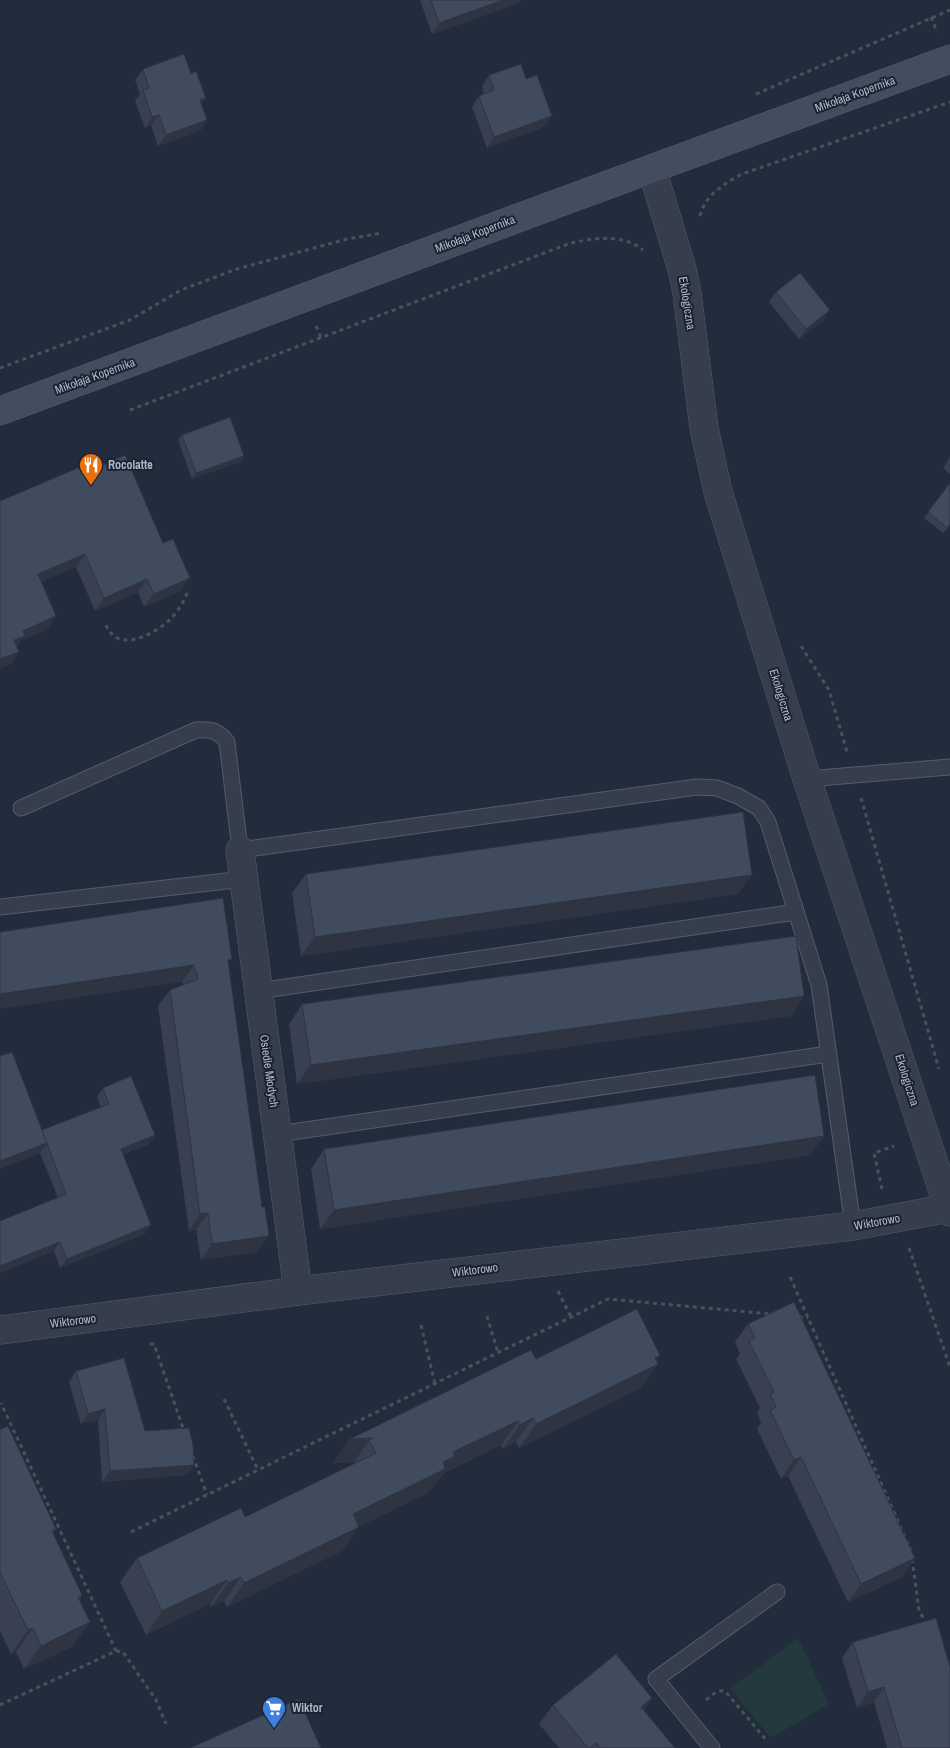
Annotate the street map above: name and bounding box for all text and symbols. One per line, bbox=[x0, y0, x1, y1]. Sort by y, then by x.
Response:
street label: Mikołaja Kopernika bbox=[813, 72, 898, 116]
street label: Mikołaja Kopernika bbox=[433, 211, 518, 257]
street label: Ekologiczna bbox=[675, 275, 699, 331]
street label: Mikołaja Kopernika bbox=[53, 354, 138, 398]
restaurant icon: Rocolatte bbox=[78, 452, 104, 486]
place label: Rocolatte bbox=[108, 457, 153, 473]
street label: Ekologiczna bbox=[766, 667, 797, 723]
street label: Osiedle Młodych bbox=[256, 1034, 282, 1108]
street label: Ekologiczna bbox=[891, 1052, 923, 1108]
street label: Wiktorowo bbox=[853, 1210, 901, 1234]
street label: Wiktorowo bbox=[451, 1259, 499, 1281]
street label: Wiktorowo bbox=[49, 1310, 97, 1332]
supermarket icon: Wiktor bbox=[261, 1695, 287, 1729]
place label: Wiktor bbox=[292, 1700, 323, 1716]

